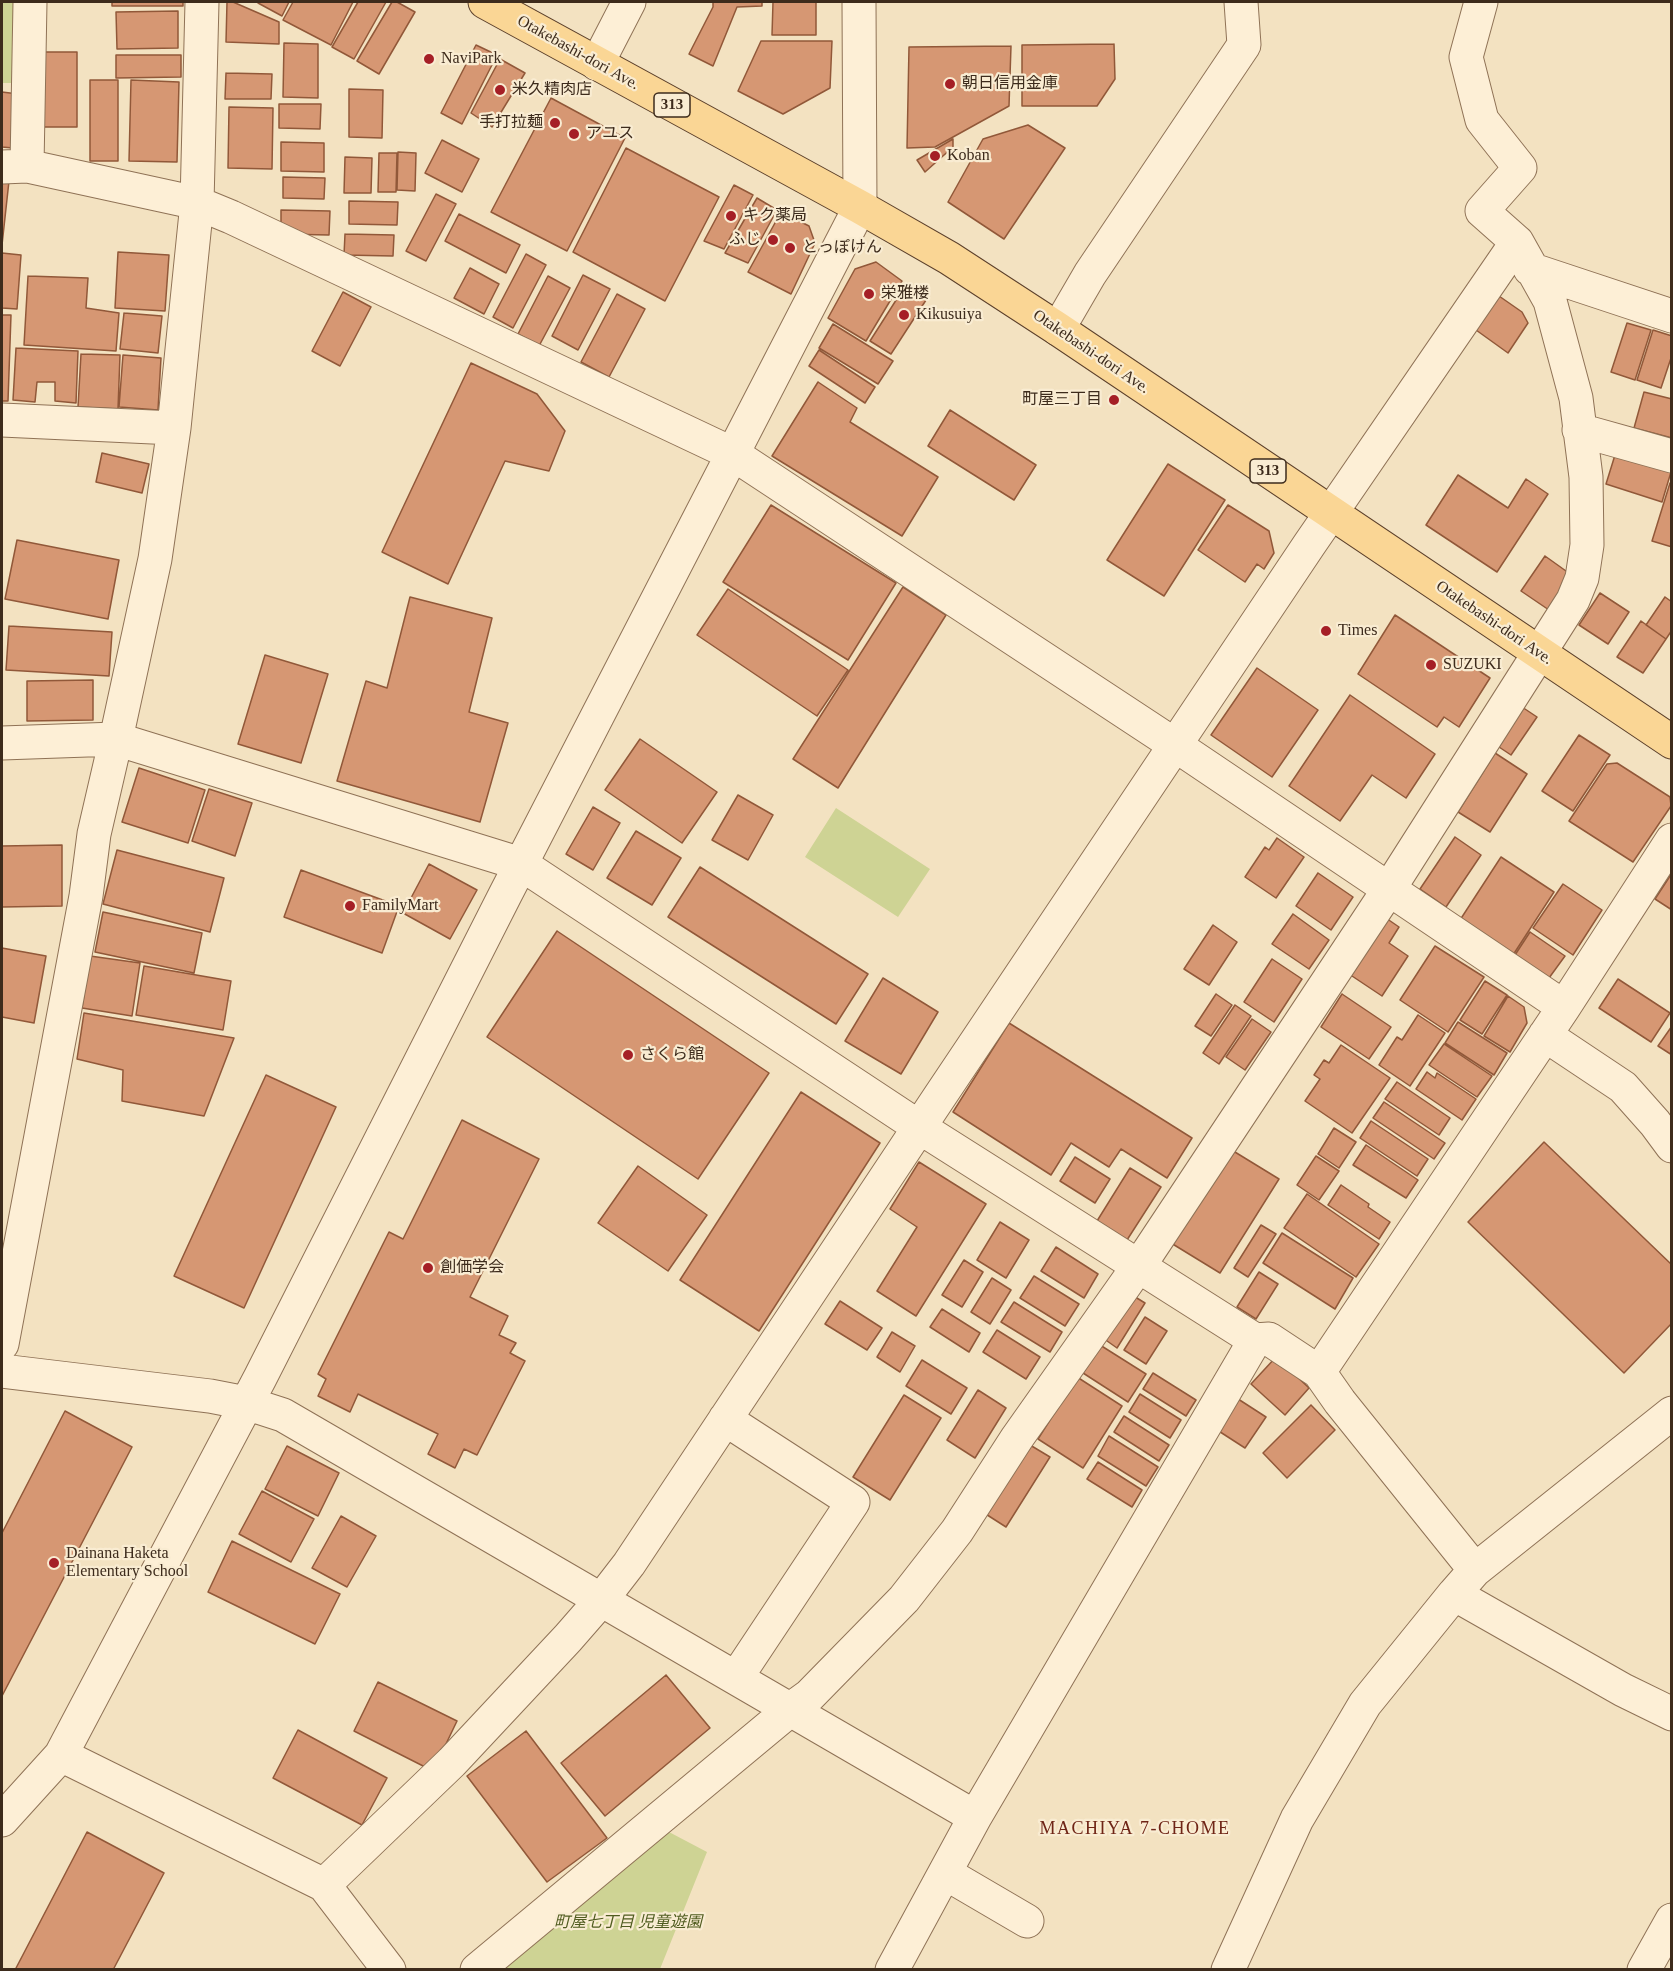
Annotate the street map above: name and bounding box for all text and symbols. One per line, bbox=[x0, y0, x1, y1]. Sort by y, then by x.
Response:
street label: Otakebashi-dori Ave. bbox=[514, 12, 642, 94]
place label: NaviPark bbox=[441, 49, 501, 69]
marker: NaviPark bbox=[422, 52, 436, 66]
place label: 朝日信用金庫 bbox=[962, 74, 1058, 94]
marker: 朝日信用金庫 bbox=[943, 77, 957, 91]
place label: 米久精肉店 bbox=[512, 80, 592, 100]
marker: 米久精肉店 bbox=[493, 83, 507, 97]
road number: 313 bbox=[654, 93, 690, 117]
place label: 手打拉麺 bbox=[479, 113, 543, 133]
marker: 手打拉麺 bbox=[548, 116, 562, 130]
place label: アユス bbox=[586, 124, 634, 144]
marker: アユス bbox=[567, 127, 581, 141]
place label: Koban bbox=[947, 146, 990, 166]
marker: Koban bbox=[928, 149, 942, 163]
place label: キク薬局 bbox=[743, 206, 807, 226]
marker: キク薬局 bbox=[724, 209, 738, 223]
place label: ふじ bbox=[729, 230, 761, 250]
marker: ふじ bbox=[766, 233, 780, 247]
place label: とっぽけん bbox=[802, 238, 882, 258]
marker: とっぽけん bbox=[783, 241, 797, 255]
place label: 栄雅楼 bbox=[881, 284, 929, 304]
marker: 栄雅楼 bbox=[862, 287, 876, 301]
place label: Kikusuiya bbox=[916, 305, 982, 325]
street label: Otakebashi-dori Ave. bbox=[1029, 306, 1153, 398]
marker: Kikusuiya bbox=[897, 308, 911, 322]
place label: 町屋三丁目 bbox=[1022, 390, 1102, 410]
marker: 町屋三丁目 bbox=[1107, 393, 1121, 407]
road number: 313 bbox=[1250, 459, 1286, 483]
street label: Otakebashi-dori Ave. bbox=[1432, 577, 1556, 669]
place label: Times bbox=[1338, 621, 1377, 641]
marker: Times bbox=[1319, 624, 1333, 638]
place label: SUZUKI bbox=[1443, 655, 1502, 675]
marker: SUZUKI bbox=[1424, 658, 1438, 672]
place label: FamilyMart bbox=[362, 896, 438, 916]
marker: FamilyMart bbox=[343, 899, 357, 913]
place label: さくら館 bbox=[640, 1045, 704, 1065]
marker: さくら館 bbox=[621, 1048, 635, 1062]
place label: 創価学会 bbox=[440, 1258, 504, 1278]
marker: 創価学会 bbox=[421, 1261, 435, 1275]
place label: Dainana Haketa Elementary School bbox=[66, 1544, 188, 1582]
marker: Dainana Haketa Elementary School bbox=[47, 1556, 61, 1570]
district label: MACHIYA 7-CHOME bbox=[1039, 1818, 1231, 1840]
park label: 町屋七丁目 児童遊園 bbox=[554, 1913, 702, 1933]

